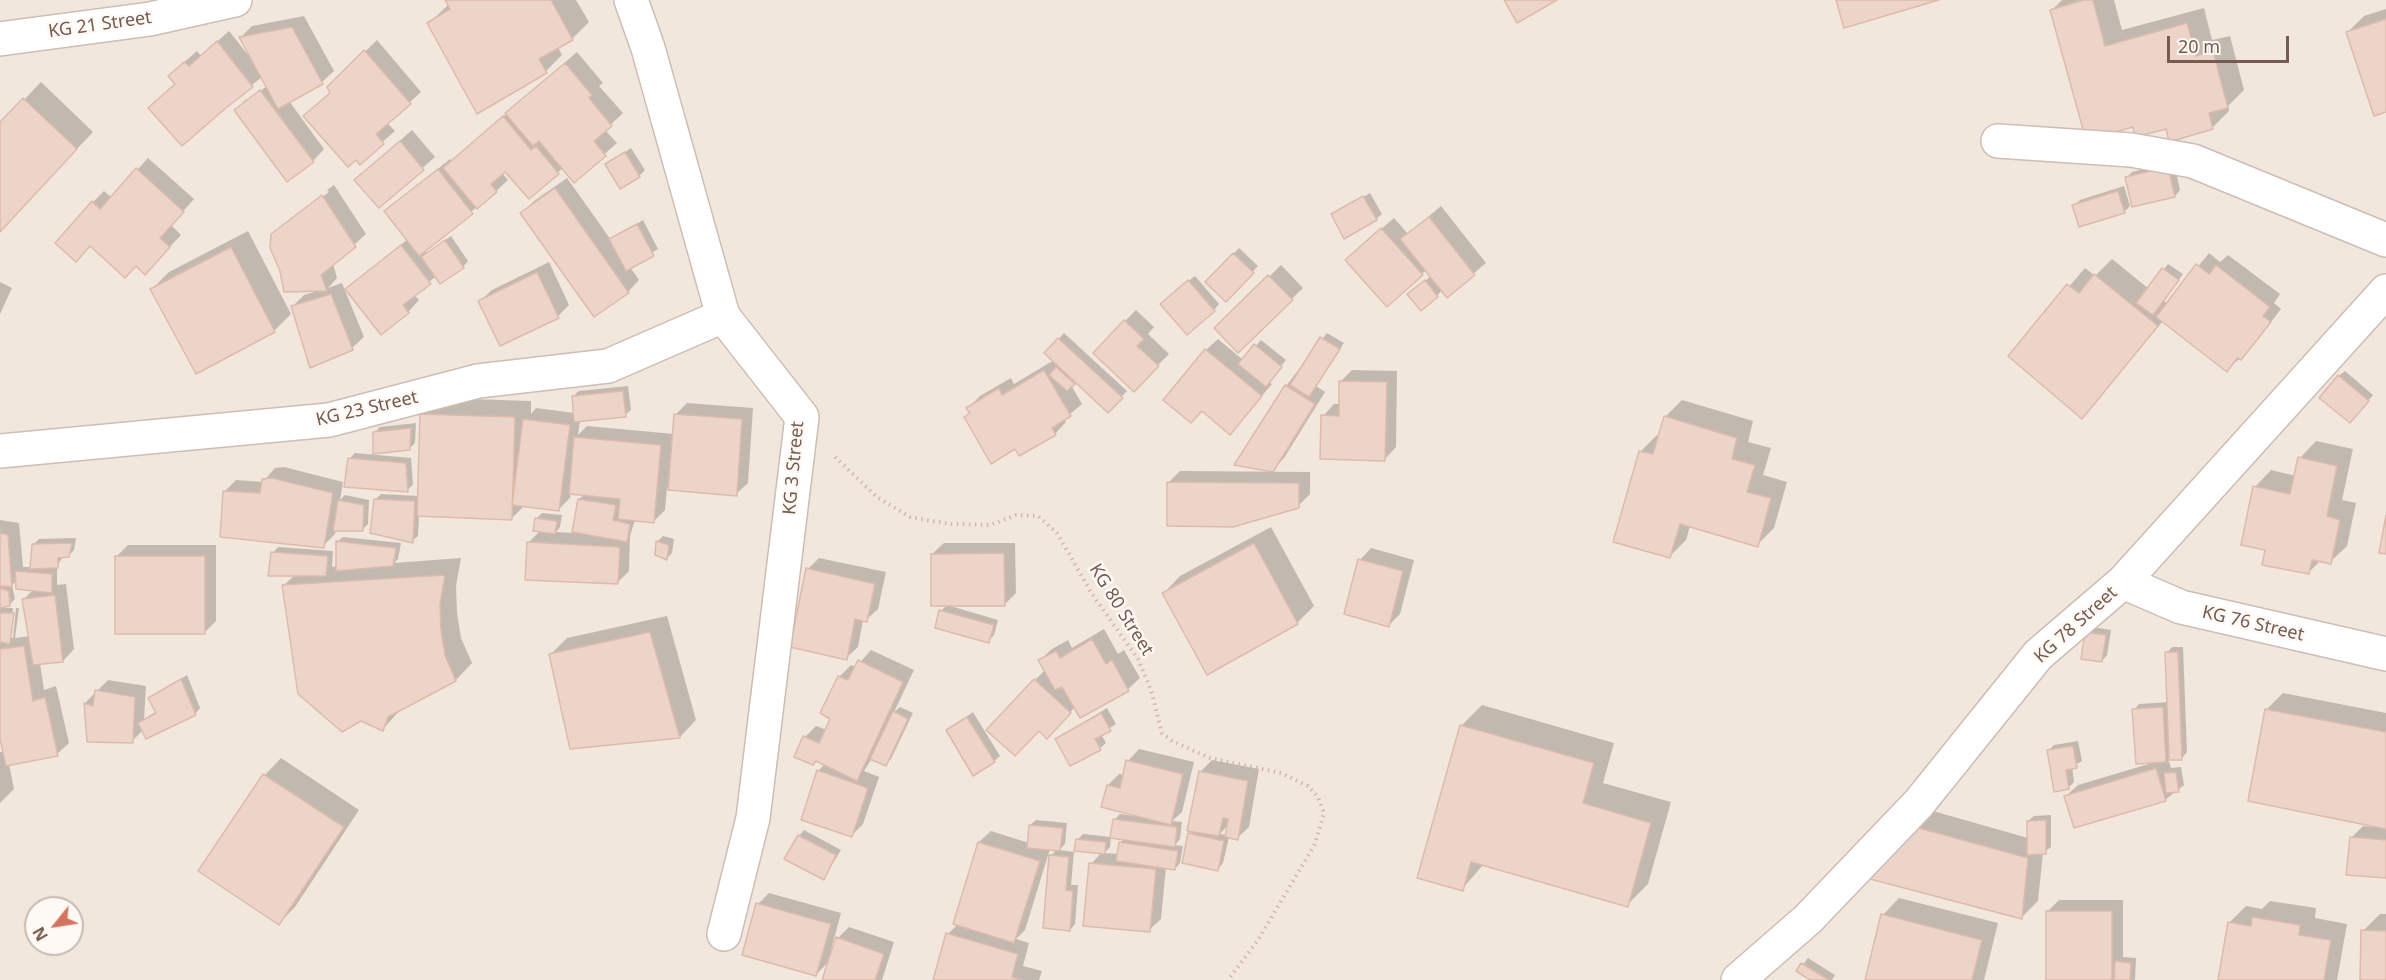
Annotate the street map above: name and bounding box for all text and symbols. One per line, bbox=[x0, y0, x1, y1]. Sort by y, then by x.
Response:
street label: KG 21 Street bbox=[47, 7, 153, 43]
scale bar bbox=[2170, 24, 2292, 62]
text: 20 m bbox=[2178, 34, 2220, 58]
street label: KG 23 Street bbox=[314, 387, 420, 431]
street label: KG 3 Street bbox=[779, 420, 809, 516]
street label: KG 80 Street bbox=[1084, 560, 1158, 660]
street label: KG 78 Street bbox=[2030, 582, 2122, 668]
street label: KG 76 Street bbox=[2200, 602, 2306, 646]
north arrow bbox=[24, 896, 84, 956]
text: N bbox=[27, 923, 53, 945]

